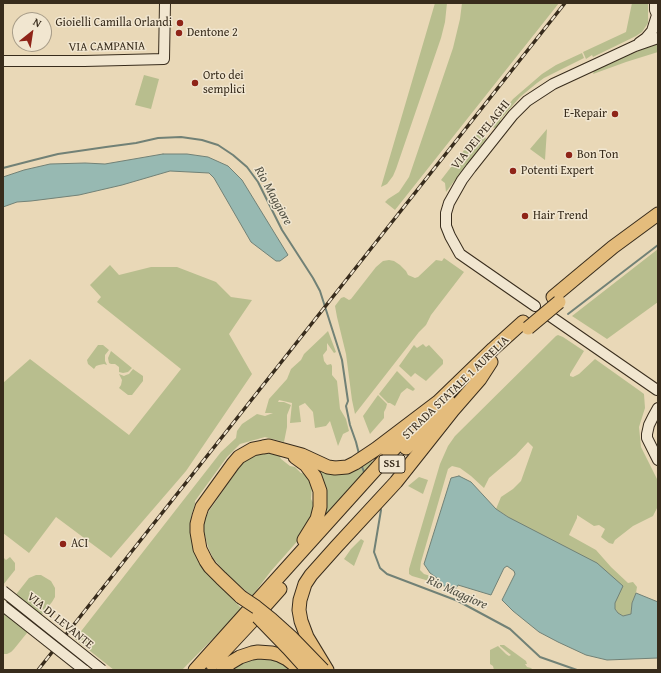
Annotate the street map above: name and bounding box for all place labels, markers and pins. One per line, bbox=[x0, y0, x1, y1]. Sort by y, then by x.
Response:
place label: Gioielli Camilla Orlandi bbox=[55, 16, 172, 30]
marker: Gioielli Camilla Orlandi bbox=[175, 18, 185, 28]
place label: Dentone 2 bbox=[187, 26, 238, 40]
marker: Dentone 2 bbox=[174, 28, 184, 38]
place label: Orto dei semplici bbox=[203, 69, 245, 97]
marker: Orto dei semplici bbox=[190, 78, 200, 88]
place label: E-Repair bbox=[564, 107, 607, 121]
marker: E-Repair bbox=[610, 109, 620, 119]
place label: Bon Ton bbox=[577, 148, 618, 162]
marker: Bon Ton bbox=[564, 150, 574, 160]
place label: Potenti Expert bbox=[521, 164, 594, 178]
marker: Potenti Expert bbox=[508, 166, 518, 176]
place label: Hair Trend bbox=[533, 209, 588, 223]
marker: Hair Trend bbox=[520, 211, 530, 221]
place label: ACI bbox=[71, 537, 88, 551]
marker: ACI bbox=[58, 539, 68, 549]

